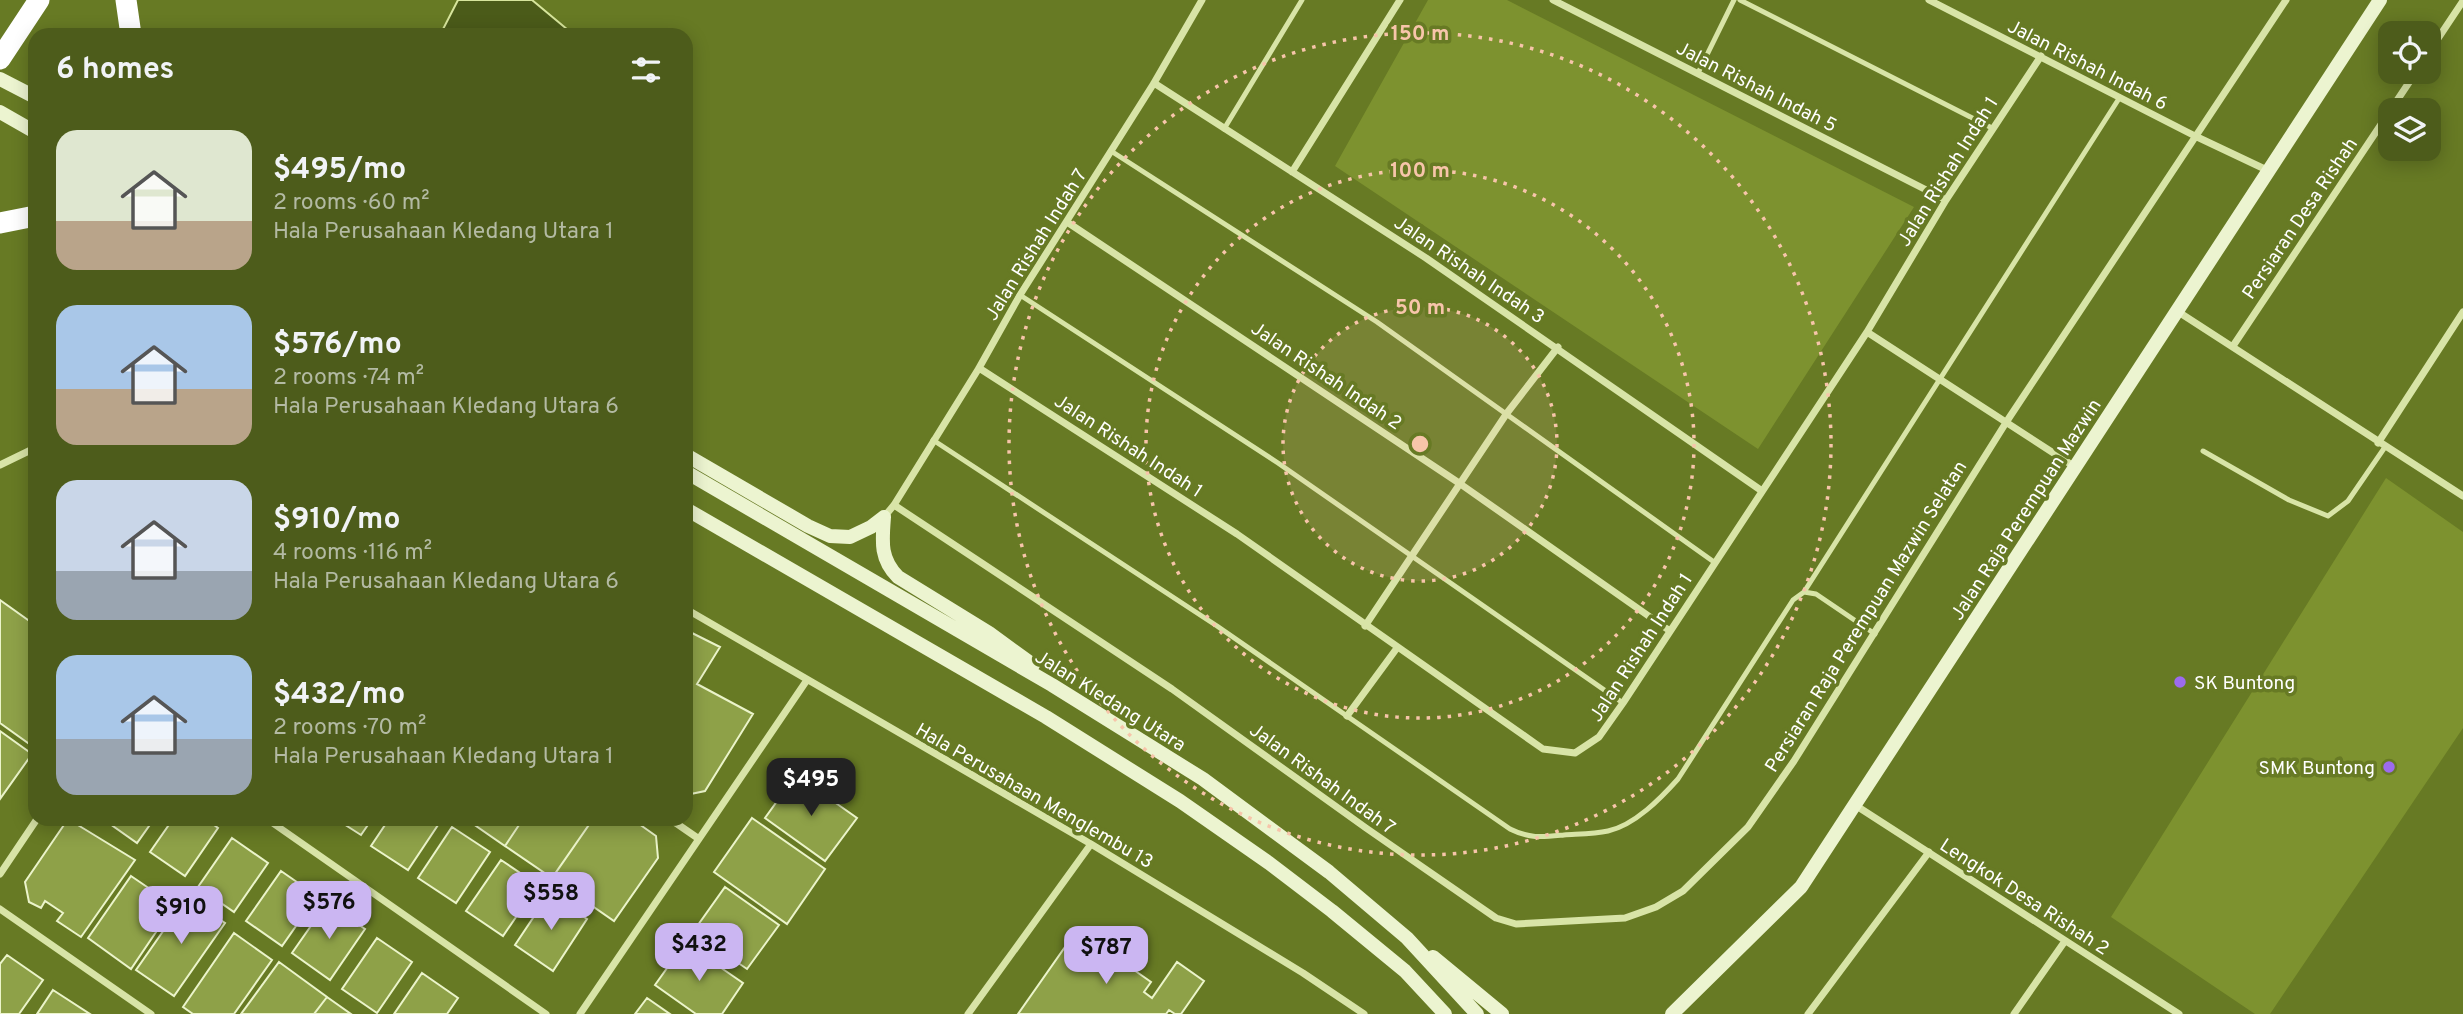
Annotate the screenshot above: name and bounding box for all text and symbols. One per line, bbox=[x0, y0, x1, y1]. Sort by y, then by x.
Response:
street label: Jalan Rishah Indah 6 bbox=[2003, 15, 2171, 117]
text: 150 m bbox=[1391, 21, 1449, 48]
map controls bbox=[2378, 21, 2441, 161]
button: locate bbox=[2378, 21, 2441, 84]
street label: Jalan Rishah Indah 5 bbox=[1672, 37, 1840, 139]
icon: filters bbox=[627, 51, 665, 89]
text: 6 homes bbox=[56, 52, 174, 89]
street label: Jalan Rishah Indah 1 bbox=[1893, 93, 2005, 251]
button: layers bbox=[2378, 98, 2441, 161]
street label: Persiaran Desa Rishah bbox=[2238, 134, 2364, 305]
text: $495/mo bbox=[273, 152, 406, 189]
icon: home bbox=[112, 158, 196, 242]
text: 100 m bbox=[1390, 158, 1450, 185]
street label: Jalan Rishah Indah 7 bbox=[980, 165, 1093, 325]
text: 2 rooms · 60 m² bbox=[273, 189, 430, 218]
street label: Jalan Rishah Indah 3 bbox=[1389, 211, 1549, 330]
text: Hala Perusahaan Kledang Utara 1 bbox=[273, 218, 614, 247]
text: 50 m bbox=[1395, 295, 1445, 322]
street label: Jalan Rishah Indah 2 bbox=[1246, 317, 1406, 436]
text: $576/mo bbox=[273, 327, 402, 364]
icon: home bbox=[112, 333, 196, 417]
text: 2 rooms · 74 m² bbox=[273, 364, 424, 393]
street label: Jalan Rishah Indah 1 bbox=[1049, 390, 1207, 504]
text: Hala Perusahaan Kledang Utara 6 bbox=[273, 393, 619, 422]
street label: Jalan Raja Perempuan Mazwin bbox=[1946, 395, 2107, 625]
centre of rings bbox=[1408, 432, 1432, 456]
street label: Persiaran Raja Perempuan Mazwin Selatan bbox=[1760, 457, 1973, 777]
text: $910/mo bbox=[273, 502, 400, 539]
icon: home bbox=[112, 508, 196, 592]
text: 4 rooms · 116 m² bbox=[273, 539, 432, 568]
text: Hala Perusahaan Kledang Utara 6 bbox=[273, 568, 619, 597]
street label: Jalan Rishah Indah 1 bbox=[1585, 569, 1699, 727]
street label: Jalan Kledang Utara bbox=[1030, 646, 1190, 758]
place label: SK Buntong bbox=[2194, 672, 2295, 696]
marker: SK Buntong bbox=[2172, 674, 2188, 690]
text: $432/mo bbox=[273, 677, 405, 714]
icon: home bbox=[112, 683, 196, 767]
text: 2 rooms · 70 m² bbox=[273, 714, 426, 743]
street label: Hala Perusahaan Menglembu 13 bbox=[911, 719, 1157, 875]
street label: Jalan Rishah Indah 7 bbox=[1244, 719, 1399, 841]
text: Hala Perusahaan Kledang Utara 1 bbox=[273, 743, 614, 772]
place label: SMK Buntong bbox=[2259, 757, 2375, 781]
pin: $495 bbox=[770, 758, 852, 818]
marker: SMK Buntong bbox=[2381, 759, 2397, 775]
text: $495 bbox=[783, 766, 839, 795]
street label: Lengkok Desa Rishah 2 bbox=[1935, 834, 2113, 961]
pin: $558 bbox=[510, 872, 592, 932]
text: $558 bbox=[523, 880, 579, 909]
pin: $576 bbox=[288, 881, 370, 941]
pin: $910 bbox=[140, 886, 222, 946]
text: $576 bbox=[302, 889, 356, 918]
text: $910 bbox=[155, 894, 207, 923]
pin: $432 bbox=[658, 923, 740, 983]
pin: $787 bbox=[1065, 926, 1147, 986]
text: $432 bbox=[671, 931, 727, 960]
text: $787 bbox=[1080, 934, 1132, 963]

